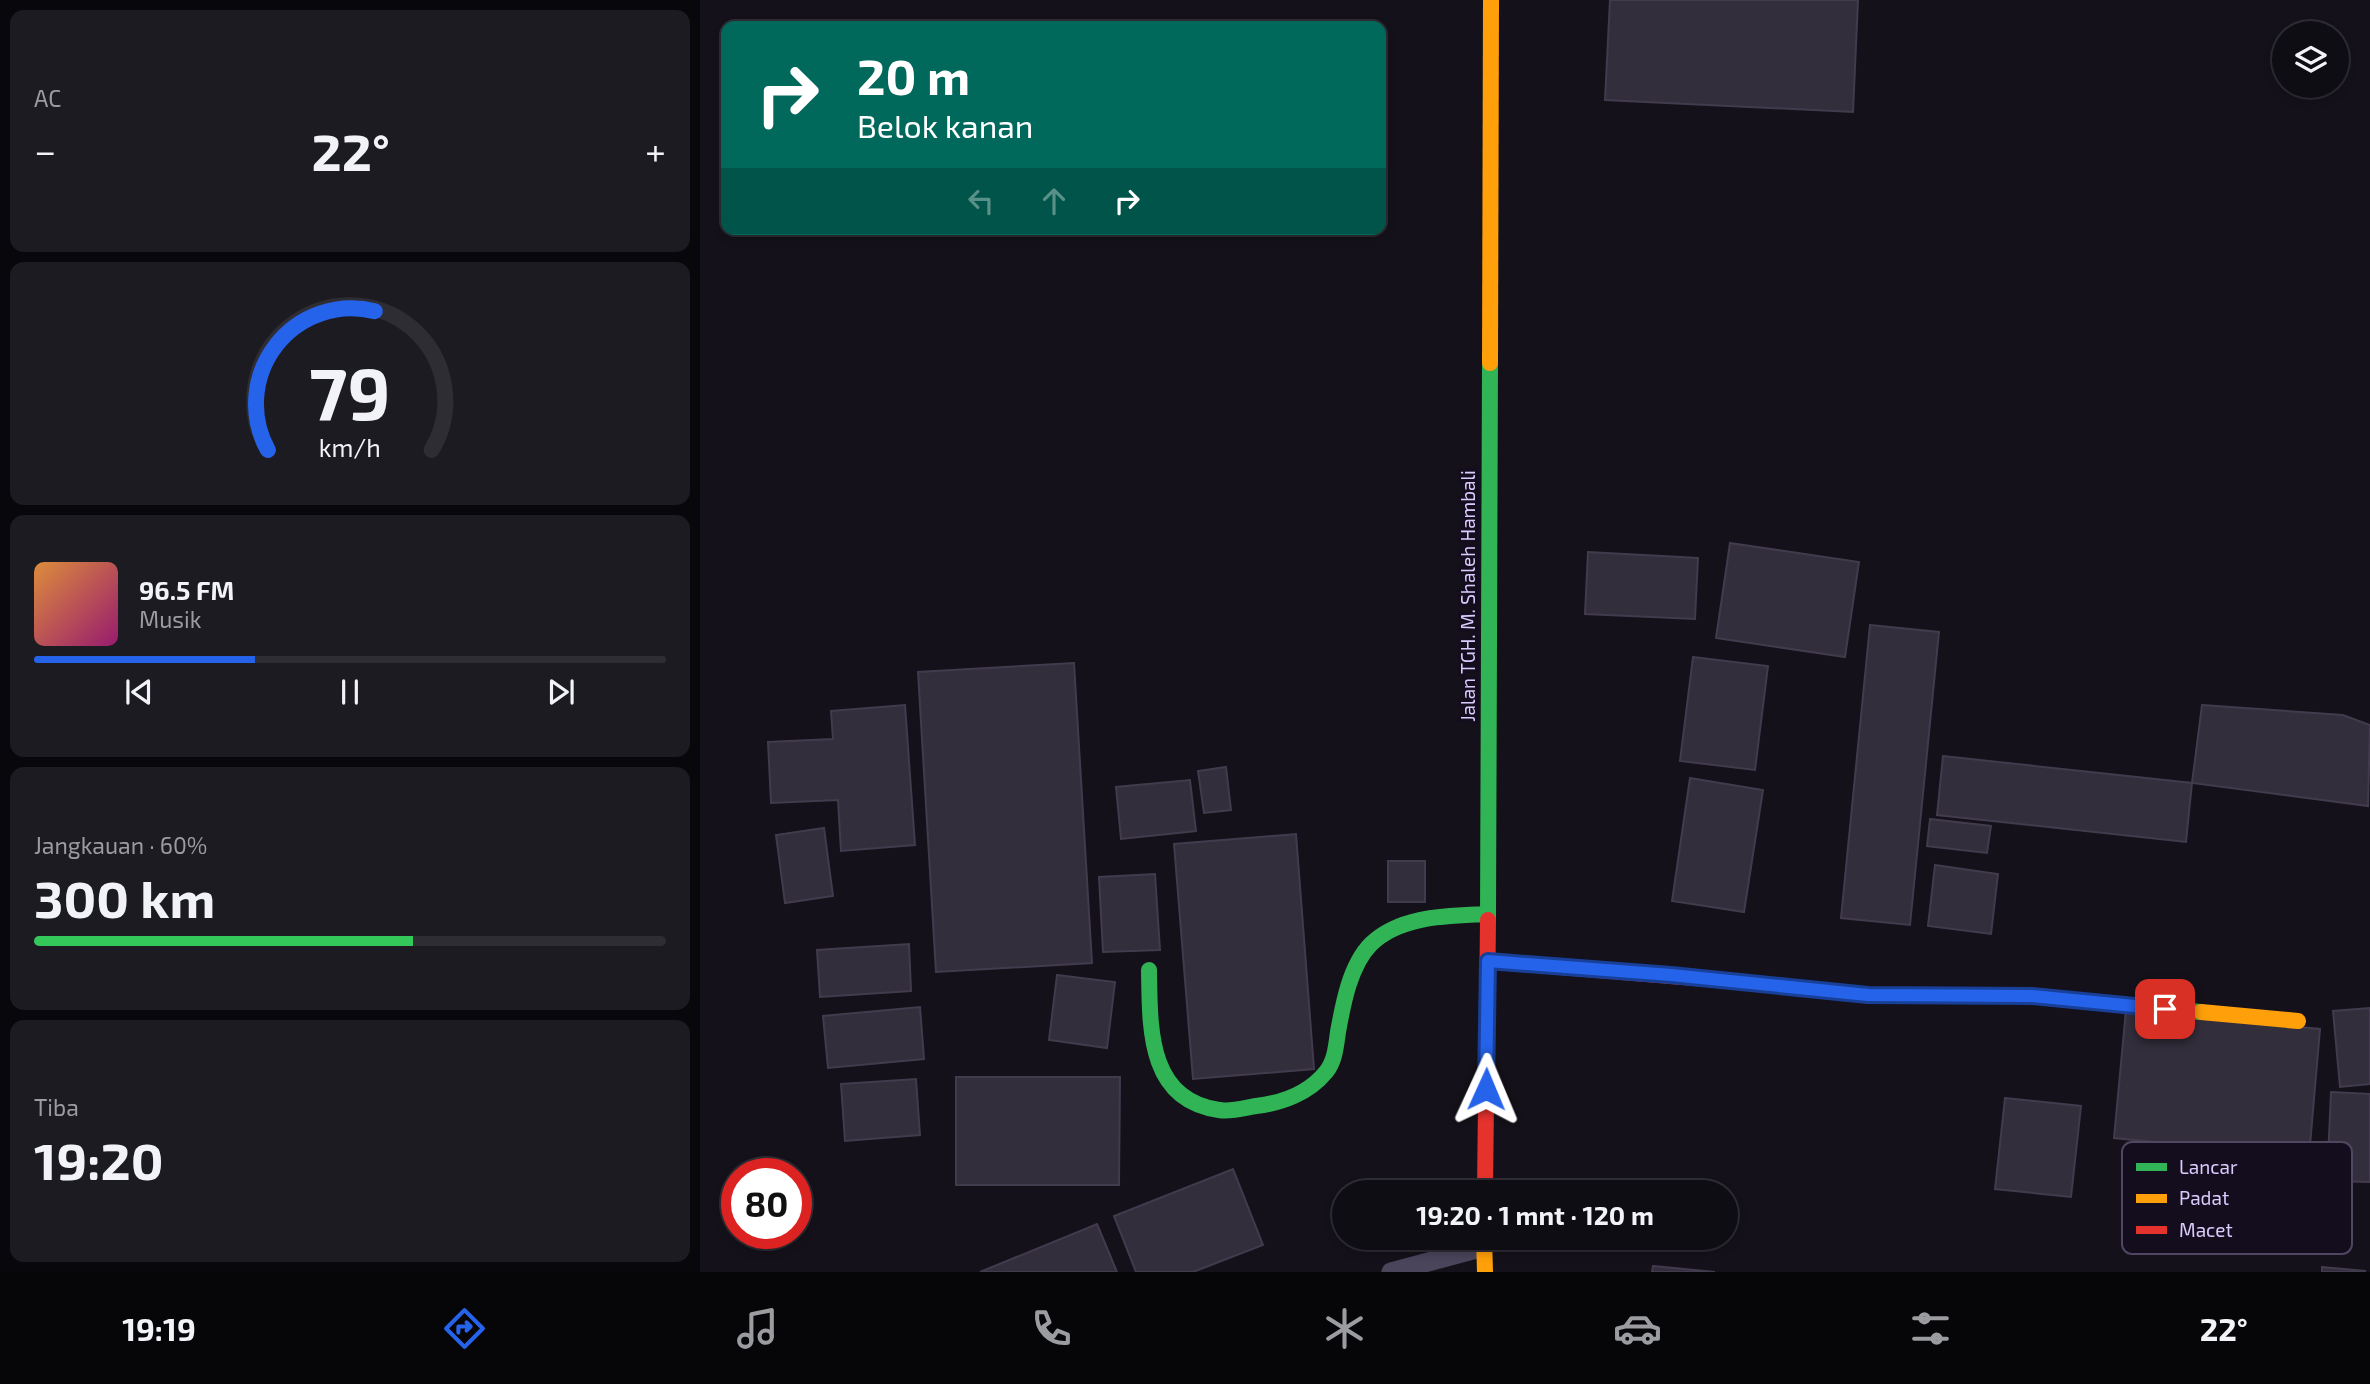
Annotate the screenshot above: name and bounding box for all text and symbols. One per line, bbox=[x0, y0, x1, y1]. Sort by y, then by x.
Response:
map controls bbox=[2272, 21, 2349, 98]
button: layers bbox=[2272, 21, 2349, 98]
text: 20 m bbox=[857, 46, 970, 105]
icon: right bbox=[742, 49, 833, 140]
text: AC bbox=[34, 84, 61, 112]
text: Belok kanan bbox=[857, 106, 1033, 144]
text: 22° bbox=[311, 119, 390, 181]
text: − bbox=[34, 127, 56, 173]
text: + bbox=[645, 127, 666, 173]
icon: left bbox=[962, 182, 1000, 220]
icon: ahead bbox=[1035, 182, 1073, 220]
icon: right bbox=[1108, 182, 1146, 220]
text: 79 bbox=[309, 347, 391, 435]
text: km/h bbox=[319, 431, 381, 461]
street label: Jalan TGH. M. Shaleh Hambali bbox=[1456, 470, 1479, 722]
text: 96.5 FM bbox=[139, 574, 234, 605]
text: Musik bbox=[139, 605, 201, 633]
icon: previous bbox=[120, 673, 158, 711]
icon: pause bbox=[331, 673, 369, 711]
icon: next bbox=[542, 673, 580, 711]
text: Jangkauan · 60% bbox=[34, 831, 207, 859]
text: 300 km bbox=[34, 866, 215, 928]
pin bbox=[2135, 979, 2195, 1039]
icon: arrive bbox=[2146, 990, 2184, 1028]
position arrow bbox=[1449, 1052, 1523, 1126]
text: Tiba bbox=[34, 1093, 79, 1121]
text: 19:20 bbox=[34, 1128, 164, 1190]
legend bbox=[2122, 1142, 2352, 1254]
text: Lancar bbox=[2179, 1155, 2238, 1178]
speed limit sign: 80 bbox=[721, 1158, 812, 1249]
text: Padat bbox=[2179, 1186, 2229, 1209]
text: 19:20 · 1 mnt · 120 m bbox=[1416, 1199, 1654, 1230]
text: Macet bbox=[2179, 1218, 2233, 1241]
icon: directions bbox=[440, 1304, 489, 1353]
icon: music bbox=[733, 1304, 782, 1353]
icon: phone bbox=[1027, 1304, 1076, 1353]
icon: climate bbox=[1320, 1304, 1369, 1353]
icon: car bbox=[1613, 1304, 1662, 1353]
icon: filters bbox=[1906, 1304, 1955, 1353]
text: 19:19 bbox=[122, 1309, 196, 1347]
text: 22° bbox=[2200, 1309, 2248, 1347]

